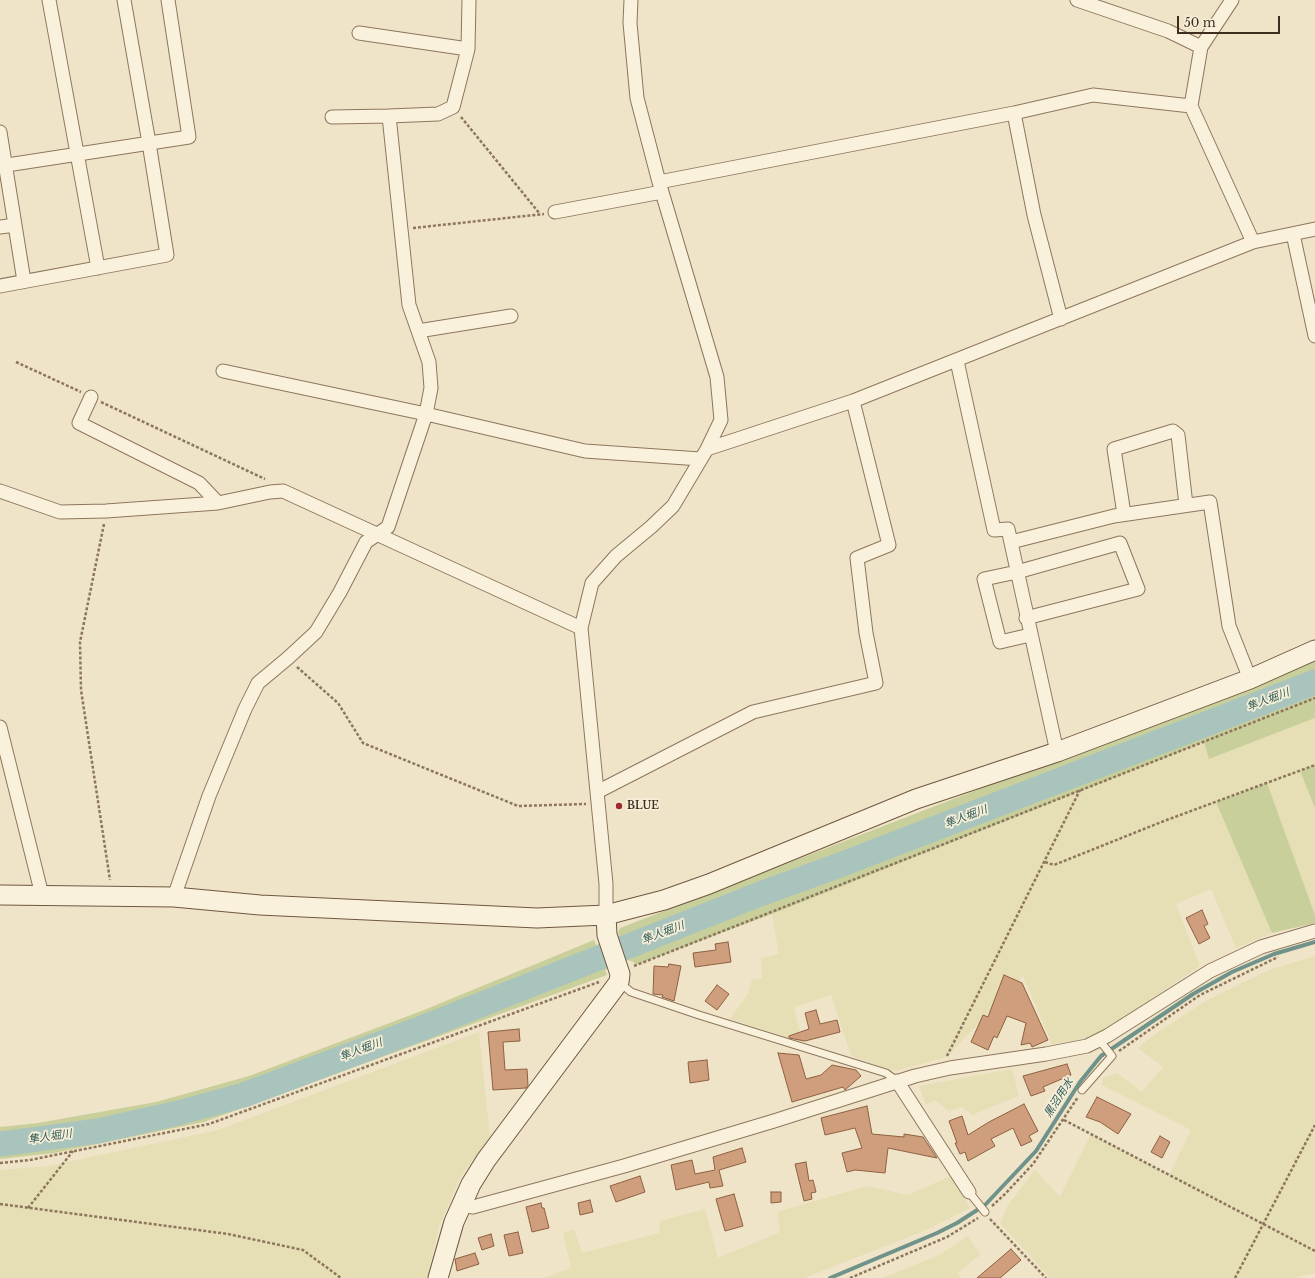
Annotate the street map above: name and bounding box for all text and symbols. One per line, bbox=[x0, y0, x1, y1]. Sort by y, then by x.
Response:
scale bar bbox=[1179, 8, 1282, 34]
text: 50 m bbox=[1184, 15, 1216, 30]
water label: 隼人堀川 bbox=[1245, 686, 1291, 714]
place label: BLUE bbox=[627, 800, 659, 812]
marker: BLUE bbox=[614, 801, 624, 811]
water label: 隼人堀川 bbox=[943, 803, 989, 831]
water label: 隼人堀川 bbox=[640, 919, 686, 947]
water label: 隼人堀川 bbox=[338, 1036, 384, 1064]
water label: 黒沼用水 bbox=[1041, 1076, 1077, 1120]
water label: 隼人堀川 bbox=[27, 1127, 73, 1147]

